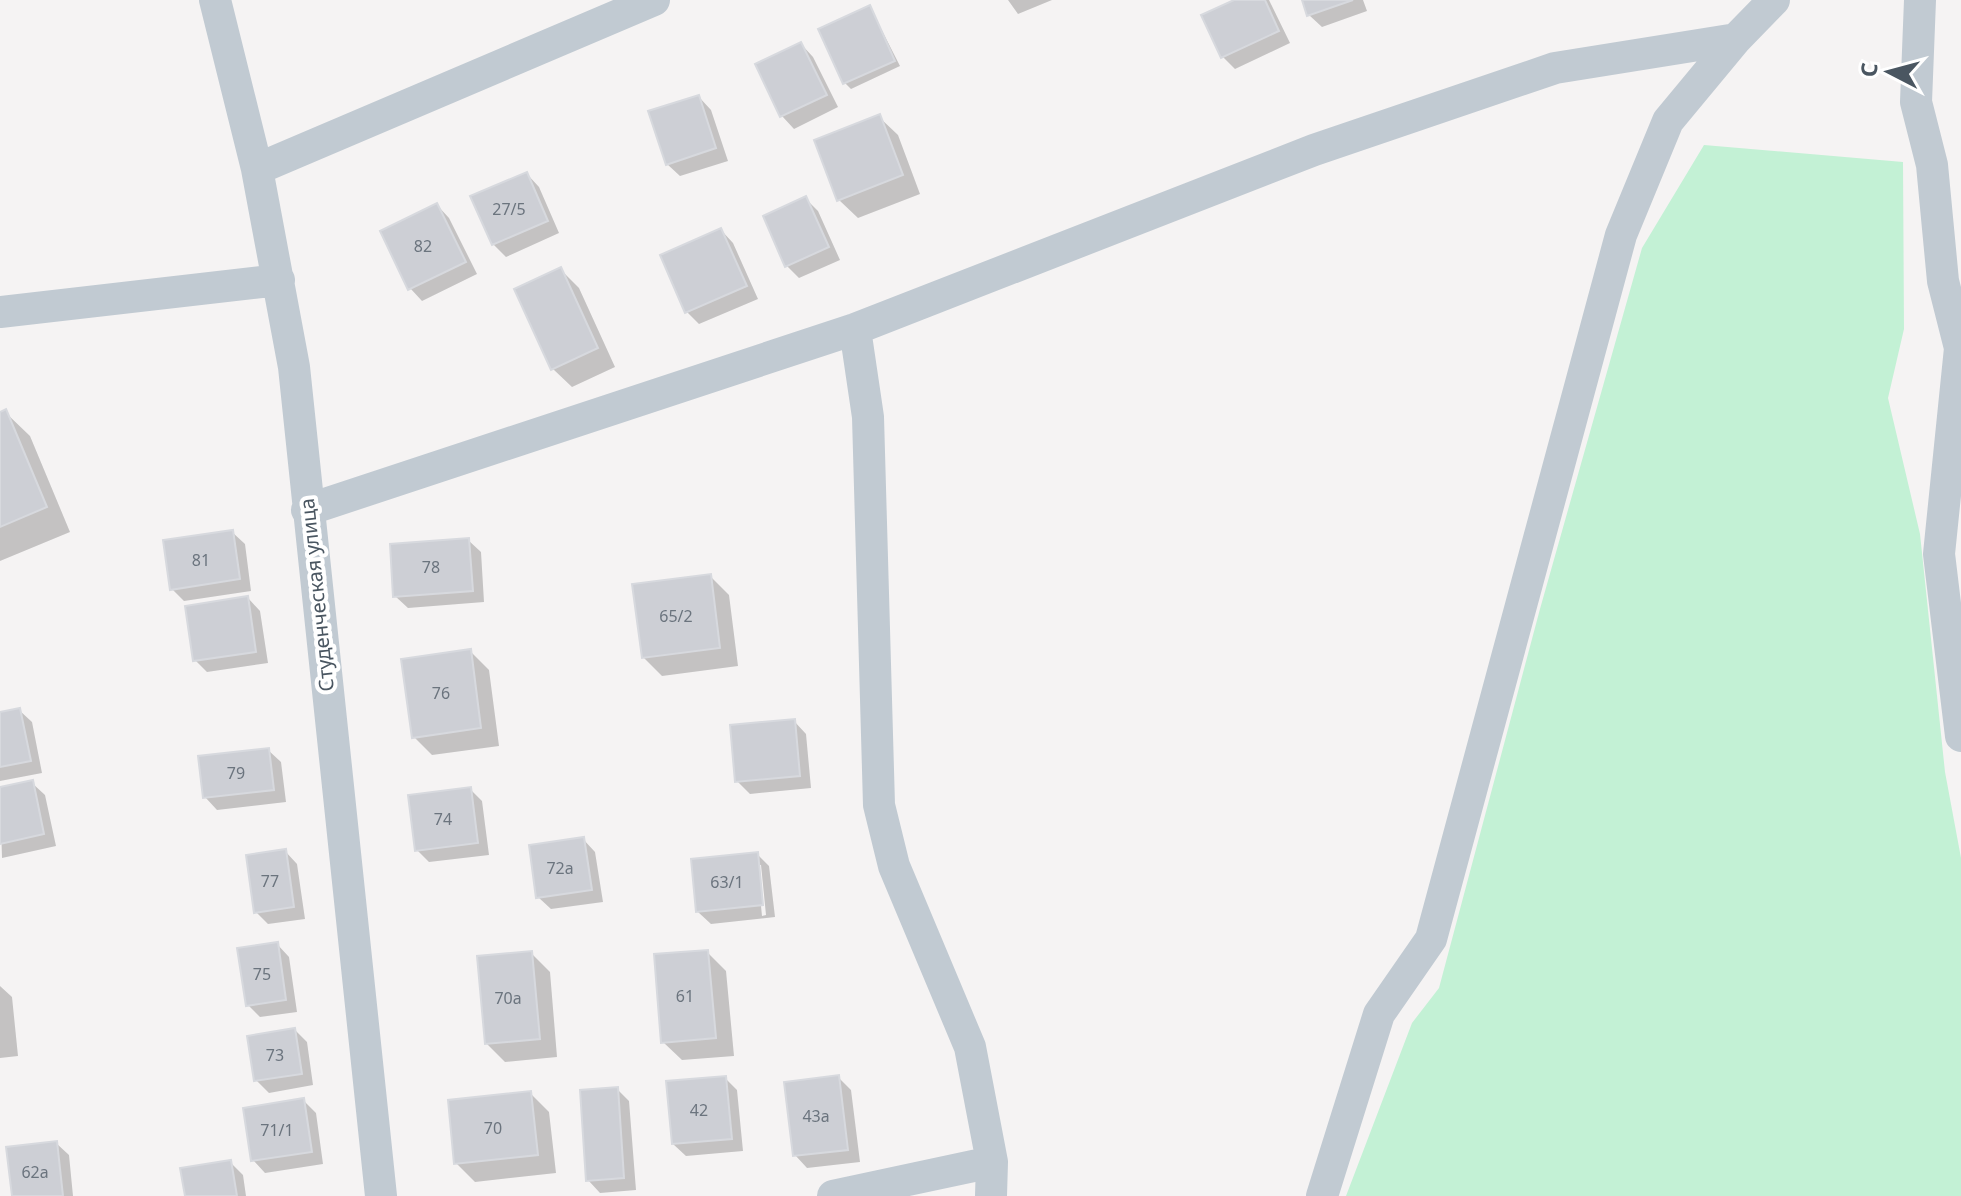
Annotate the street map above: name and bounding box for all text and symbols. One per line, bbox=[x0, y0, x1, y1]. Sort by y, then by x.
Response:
north arrow bbox=[1849, 32, 1929, 112]
text: С bbox=[1852, 61, 1884, 78]
house number: 27/5 bbox=[492, 198, 526, 220]
house number: 82 bbox=[414, 235, 432, 257]
street label: Студенческая улица bbox=[293, 497, 340, 693]
house number: 81 bbox=[192, 549, 210, 571]
house number: 78 bbox=[422, 556, 440, 578]
house number: 65/2 bbox=[659, 605, 693, 627]
house number: 76 bbox=[432, 682, 450, 704]
house number: 79 bbox=[227, 762, 245, 784]
house number: 74 bbox=[434, 808, 452, 830]
house number: 72а bbox=[546, 857, 574, 879]
house number: 77 bbox=[261, 870, 279, 892]
house number: 63/1 bbox=[710, 871, 744, 893]
house number: 75 bbox=[253, 963, 271, 985]
house number: 61 bbox=[676, 985, 694, 1007]
house number: 70а bbox=[494, 987, 522, 1009]
house number: 73 bbox=[266, 1044, 284, 1066]
house number: 42 bbox=[690, 1099, 708, 1121]
house number: 43а bbox=[802, 1105, 830, 1127]
house number: 70 bbox=[484, 1117, 502, 1139]
house number: 71/1 bbox=[260, 1119, 294, 1141]
house number: 62а bbox=[21, 1161, 49, 1183]

